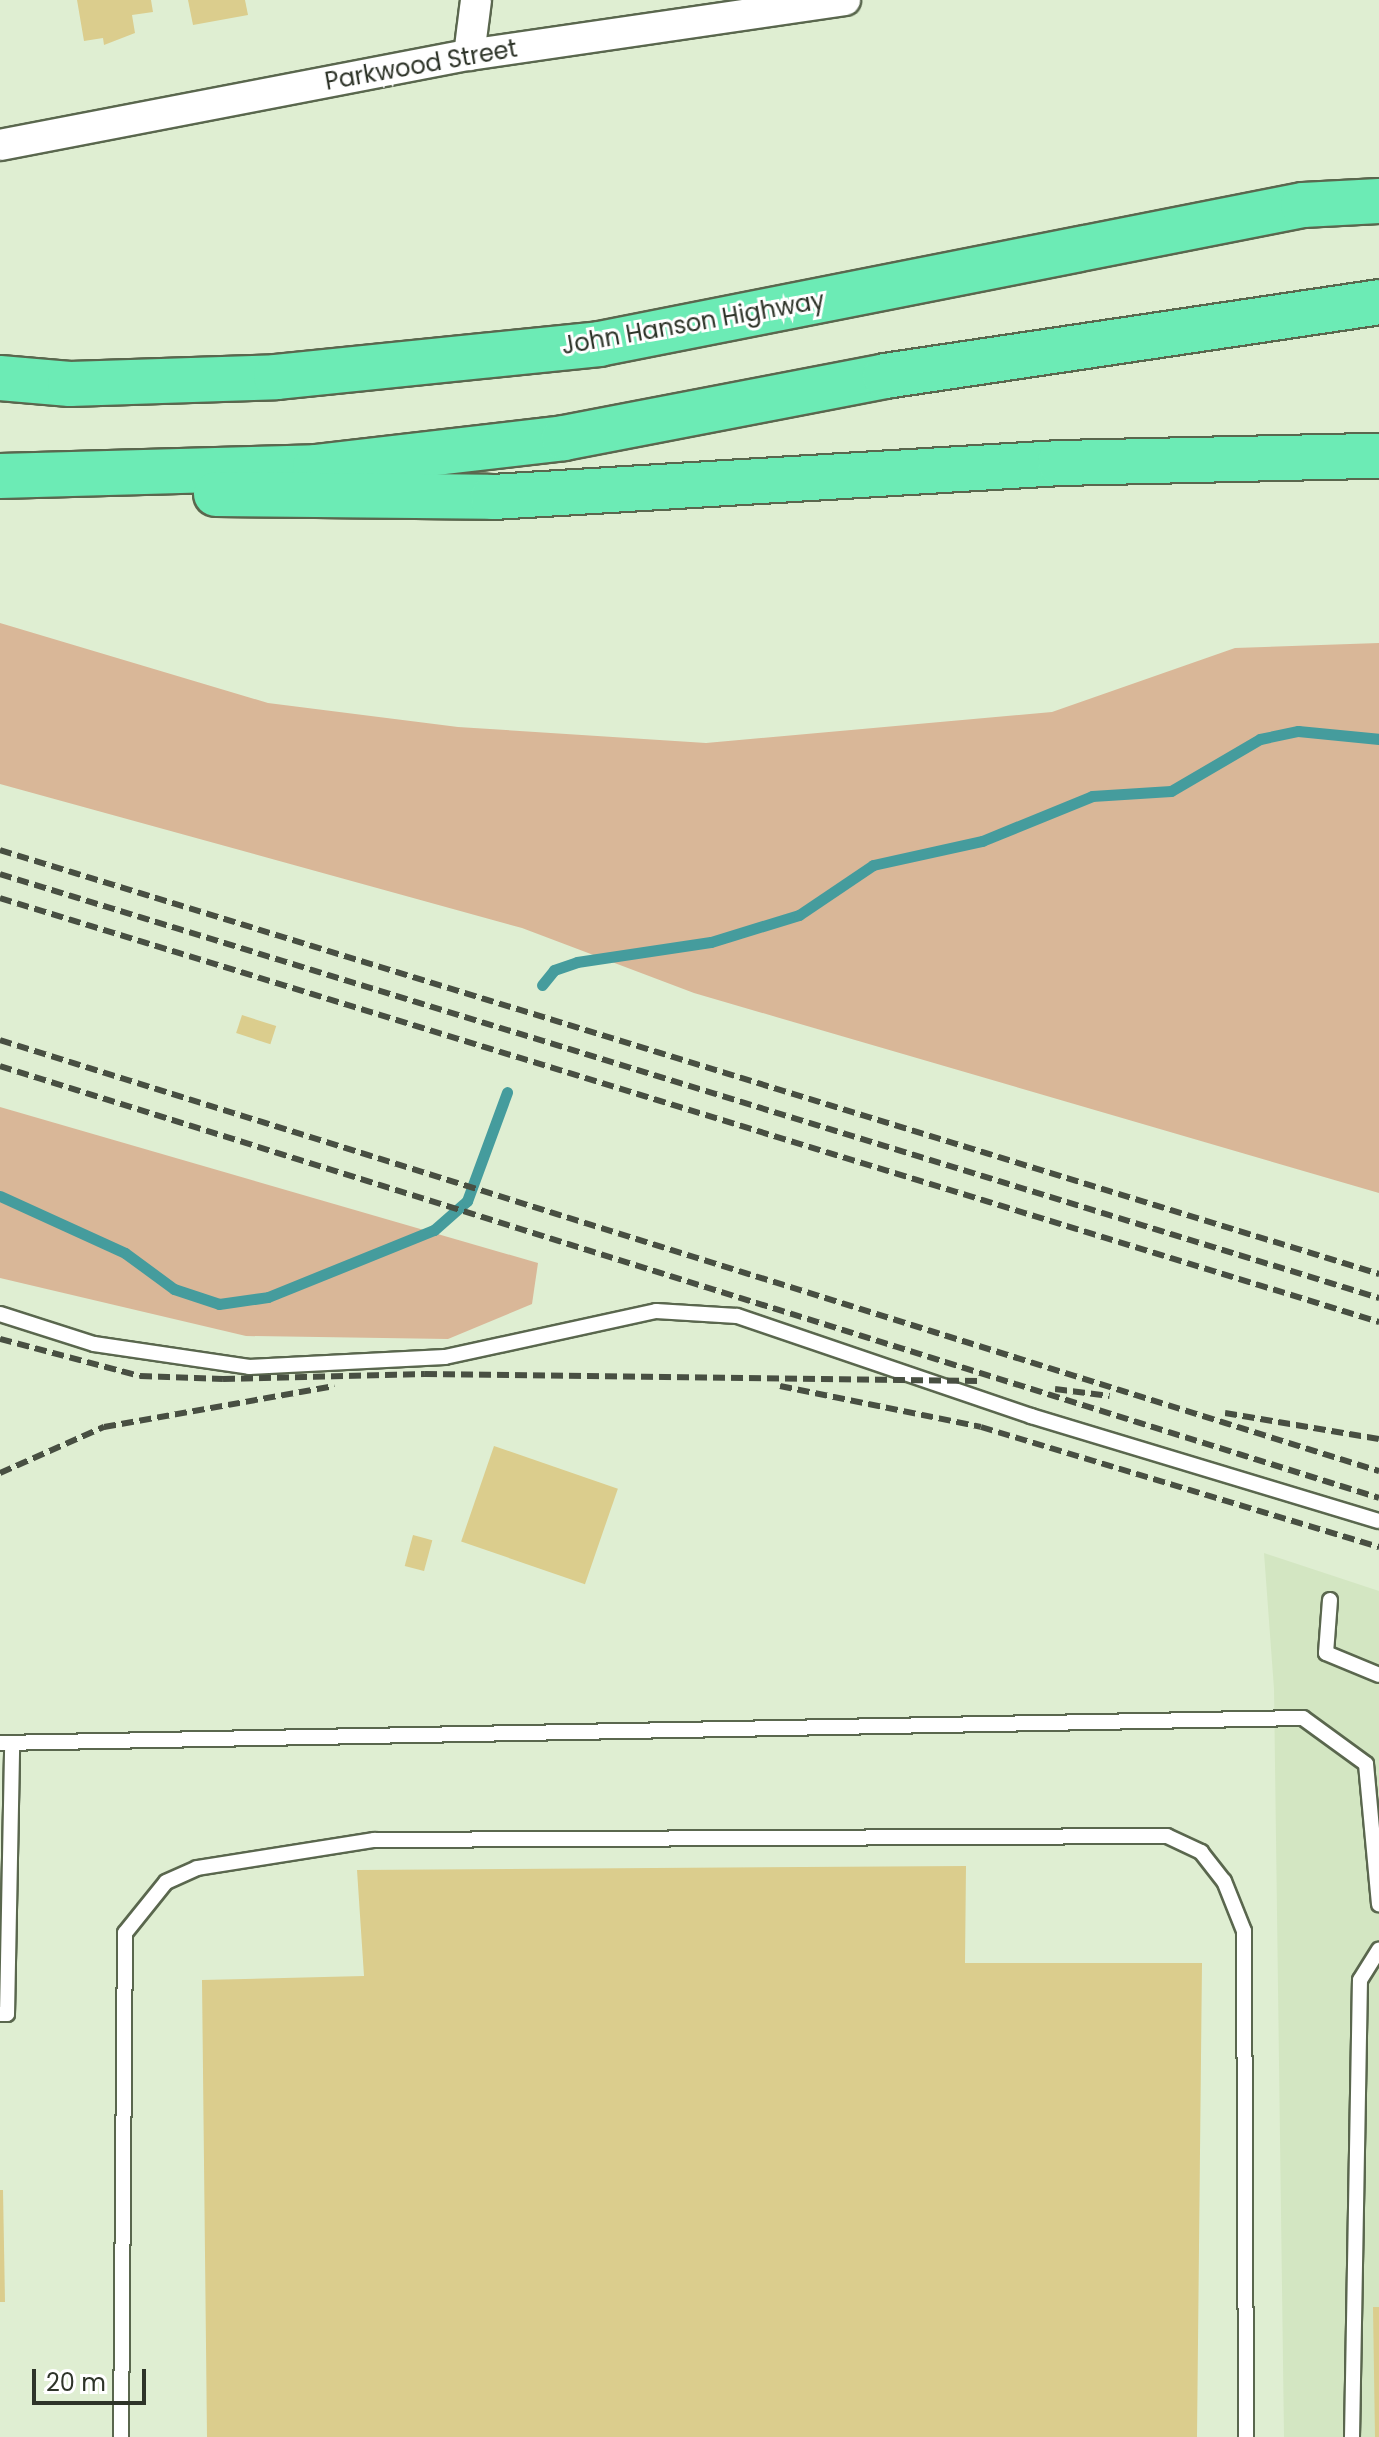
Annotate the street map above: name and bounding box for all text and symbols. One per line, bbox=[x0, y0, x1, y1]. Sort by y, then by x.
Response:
street label: Parkwood Street bbox=[323, 34, 519, 96]
street label: John Hanson Highway bbox=[559, 286, 827, 360]
scale bar bbox=[36, 2353, 150, 2403]
text: 20 m bbox=[46, 2366, 106, 2399]

